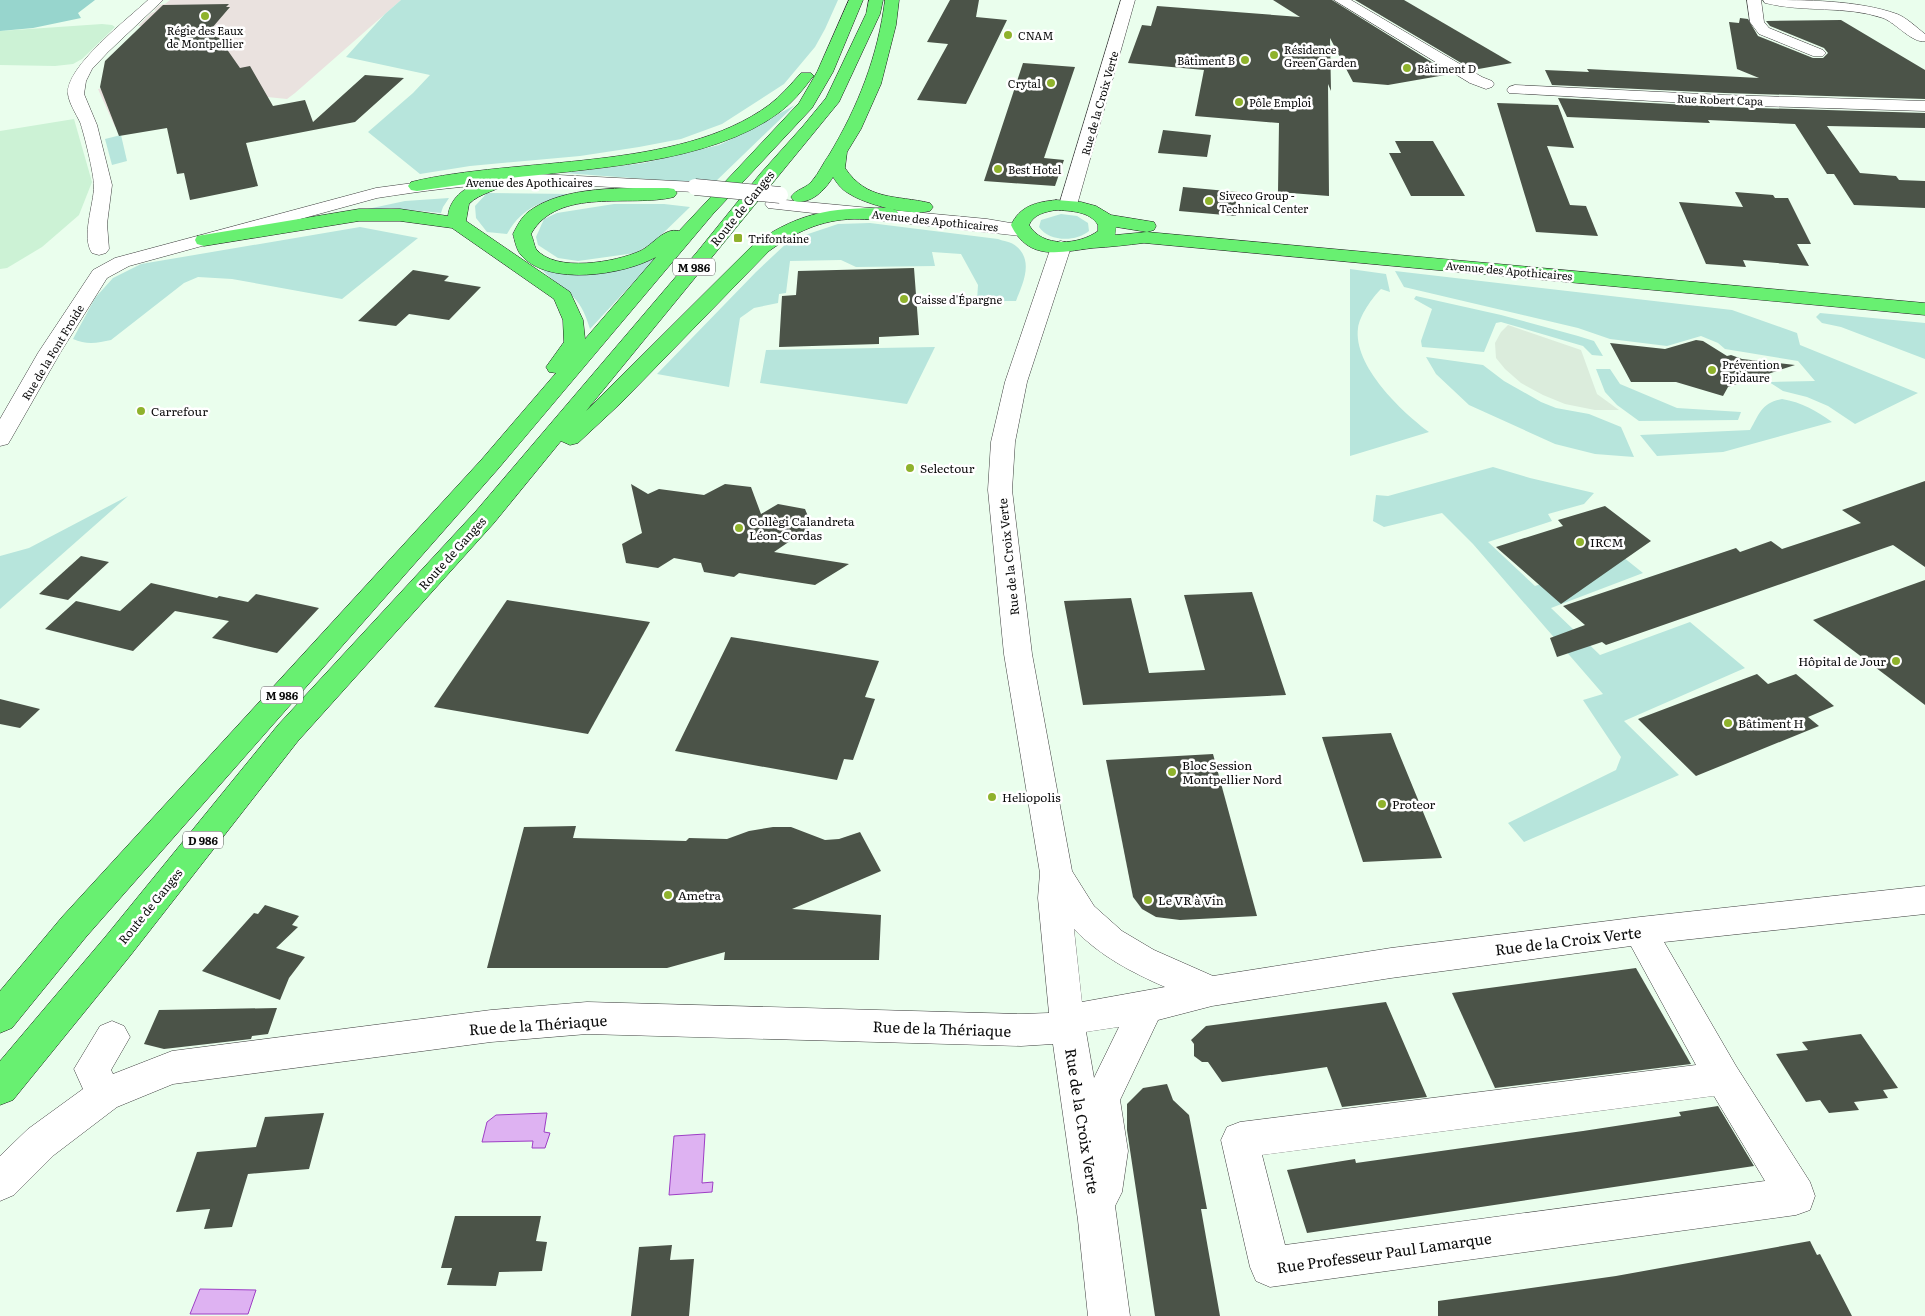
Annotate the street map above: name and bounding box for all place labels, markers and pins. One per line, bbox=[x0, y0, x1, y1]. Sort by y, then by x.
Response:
marker: Régie des Eaux de Montpellier bbox=[199, 10, 211, 22]
place label: Régie des Eaux de Montpellier bbox=[166, 22, 244, 51]
place label: CNAM bbox=[1018, 27, 1053, 43]
marker: CNAM bbox=[1002, 29, 1014, 41]
place label: Résidence Green Garden bbox=[1284, 41, 1357, 70]
marker: Résidence Green Garden bbox=[1268, 49, 1280, 61]
place label: Bâtiment B bbox=[1177, 52, 1235, 68]
marker: Bâtiment B bbox=[1239, 54, 1251, 66]
place label: Bâtiment D bbox=[1417, 60, 1476, 76]
marker: Bâtiment D bbox=[1401, 62, 1413, 74]
place label: Crytal bbox=[1008, 75, 1041, 91]
marker: Crytal bbox=[1045, 77, 1057, 89]
place label: Pôle Emploi bbox=[1249, 94, 1312, 110]
marker: Pôle Emploi bbox=[1233, 96, 1245, 108]
place label: Best Hotel bbox=[1008, 161, 1062, 177]
marker: Best Hotel bbox=[992, 163, 1004, 175]
place label: Siveco Group - Technical Center bbox=[1219, 187, 1309, 216]
marker: Siveco Group - Technical Center bbox=[1203, 195, 1215, 207]
place label: Trifontaine bbox=[748, 230, 809, 246]
marker: Trifontaine bbox=[732, 232, 744, 244]
place label: Caisse d'Épargne bbox=[914, 291, 1003, 307]
marker: Caisse d'Épargne bbox=[898, 293, 910, 305]
place label: Prévention Epidaure bbox=[1722, 356, 1780, 385]
marker: Prévention Epidaure bbox=[1706, 364, 1718, 376]
place label: Carrefour bbox=[151, 402, 208, 420]
marker: Carrefour bbox=[135, 405, 147, 417]
place label: Selectour bbox=[920, 459, 975, 477]
marker: Selectour bbox=[904, 462, 916, 474]
place label: Collègi Calandreta Léon-Cordas bbox=[749, 512, 855, 544]
marker: Collègi Calandreta Léon-Cordas bbox=[733, 522, 745, 534]
place label: IRCM bbox=[1590, 533, 1624, 551]
marker: IRCM bbox=[1574, 536, 1586, 548]
place label: Hôpital de Jour bbox=[1798, 652, 1886, 670]
marker: Hôpital de Jour bbox=[1890, 655, 1902, 667]
place label: Bâtiment H bbox=[1738, 714, 1803, 732]
marker: Bâtiment H bbox=[1722, 717, 1734, 729]
place label: Bloc Session Montpellier Nord bbox=[1182, 756, 1282, 788]
marker: Bloc Session Montpellier Nord bbox=[1166, 766, 1178, 778]
place label: Heliopolis bbox=[1002, 788, 1061, 806]
marker: Heliopolis bbox=[986, 791, 998, 803]
place label: Proteor bbox=[1392, 795, 1436, 813]
marker: Proteor bbox=[1376, 798, 1388, 810]
place label: Ametra bbox=[678, 886, 721, 904]
marker: Ametra bbox=[662, 889, 674, 901]
place label: Le VR à Vin bbox=[1158, 891, 1224, 909]
marker: Le VR à Vin bbox=[1142, 894, 1154, 906]

